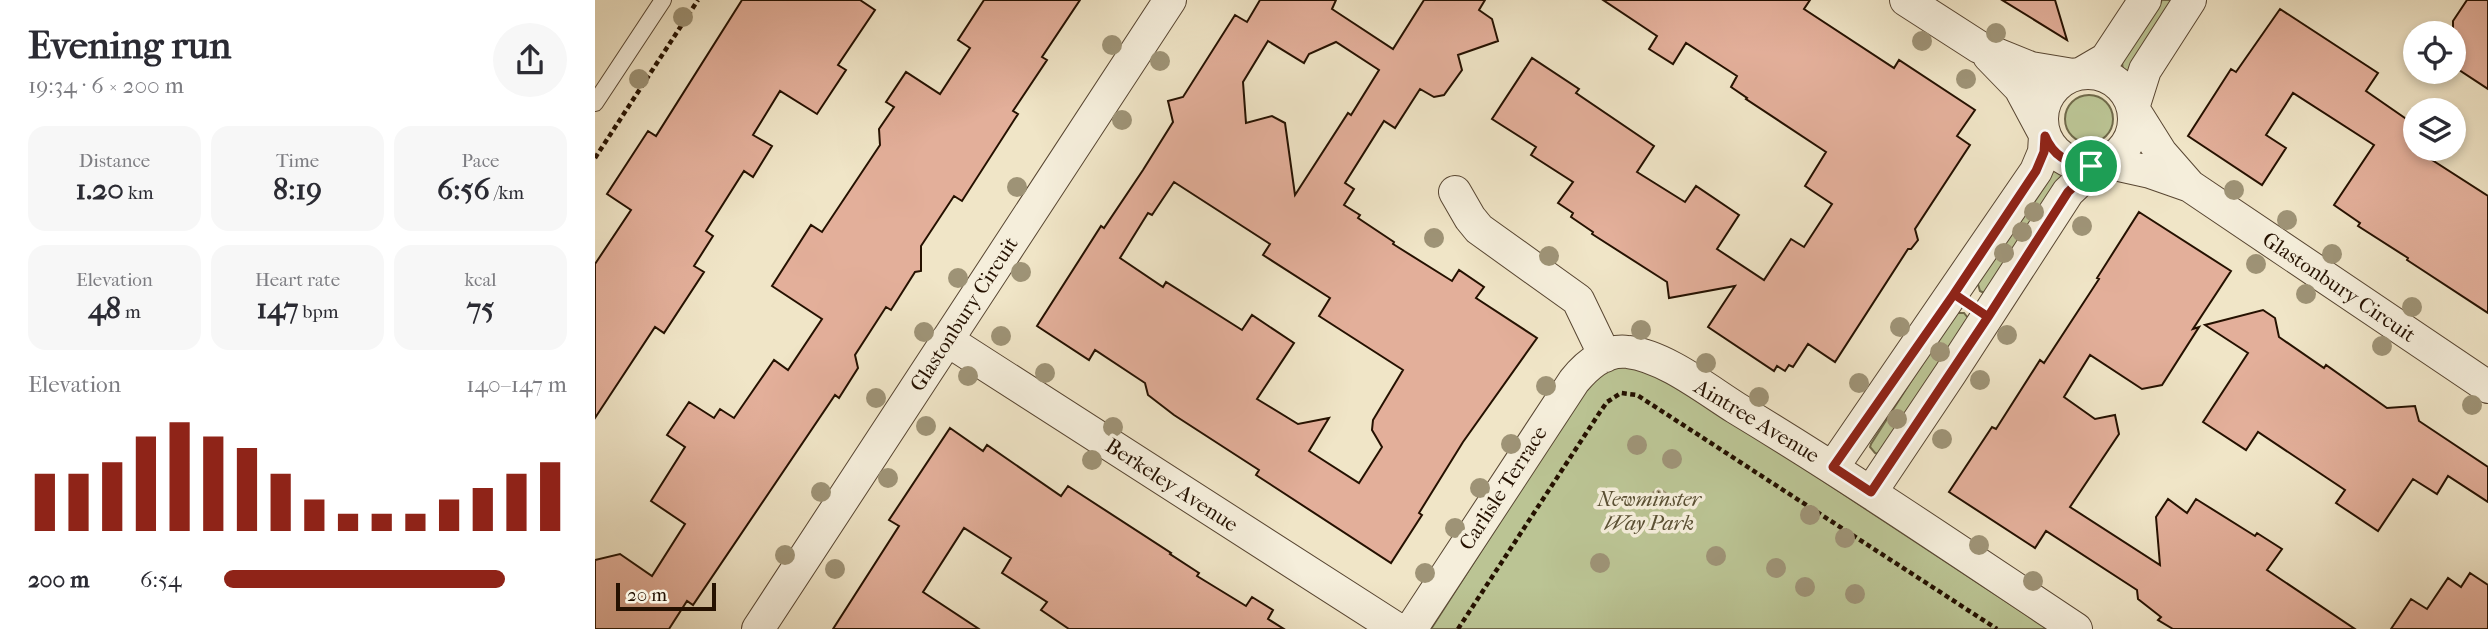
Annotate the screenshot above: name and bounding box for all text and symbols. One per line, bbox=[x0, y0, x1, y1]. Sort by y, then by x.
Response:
map controls bbox=[2403, 21, 2466, 161]
button: locate bbox=[2403, 21, 2466, 84]
text: Evening run bbox=[28, 23, 231, 68]
button: share bbox=[493, 23, 567, 97]
text: 19:34 · 6 × 200 m bbox=[28, 72, 184, 99]
button: layers bbox=[2403, 98, 2466, 161]
pin bbox=[2061, 136, 2121, 196]
icon: arrive bbox=[2072, 147, 2110, 185]
text: Distance bbox=[79, 150, 150, 172]
text: Time bbox=[276, 150, 319, 172]
text: Pace bbox=[462, 150, 499, 172]
text: 1.20 bbox=[75, 172, 124, 207]
text: 8:19 bbox=[273, 172, 322, 207]
text: 6:56 bbox=[437, 172, 490, 207]
text: km bbox=[124, 182, 154, 204]
text: /km bbox=[490, 182, 524, 204]
street label: Glastonbury Circuit bbox=[2258, 227, 2420, 347]
street label: Glastonbury Circuit bbox=[905, 232, 1023, 396]
text: Elevation bbox=[76, 269, 153, 291]
text: Heart rate bbox=[255, 269, 340, 291]
text: kcal bbox=[465, 269, 496, 291]
text: 48 bbox=[88, 291, 121, 326]
text: 147 bbox=[256, 291, 299, 326]
text: 75 bbox=[467, 291, 494, 326]
text: m bbox=[121, 301, 141, 323]
text: bpm bbox=[299, 301, 339, 323]
text: Elevation bbox=[28, 371, 121, 398]
text: 140–147 m bbox=[466, 371, 567, 398]
street label: Aintree Avenue bbox=[1689, 374, 1824, 468]
street label: Carlisle Terrace bbox=[1454, 422, 1552, 554]
street label: Berkeley Avenue bbox=[1101, 433, 1243, 537]
park label: Newminster Way Park bbox=[1596, 487, 1702, 535]
text: 200 m bbox=[28, 566, 89, 593]
text: 6:54 bbox=[140, 566, 182, 593]
scale bar bbox=[616, 580, 716, 612]
text: 20 m bbox=[627, 584, 667, 606]

